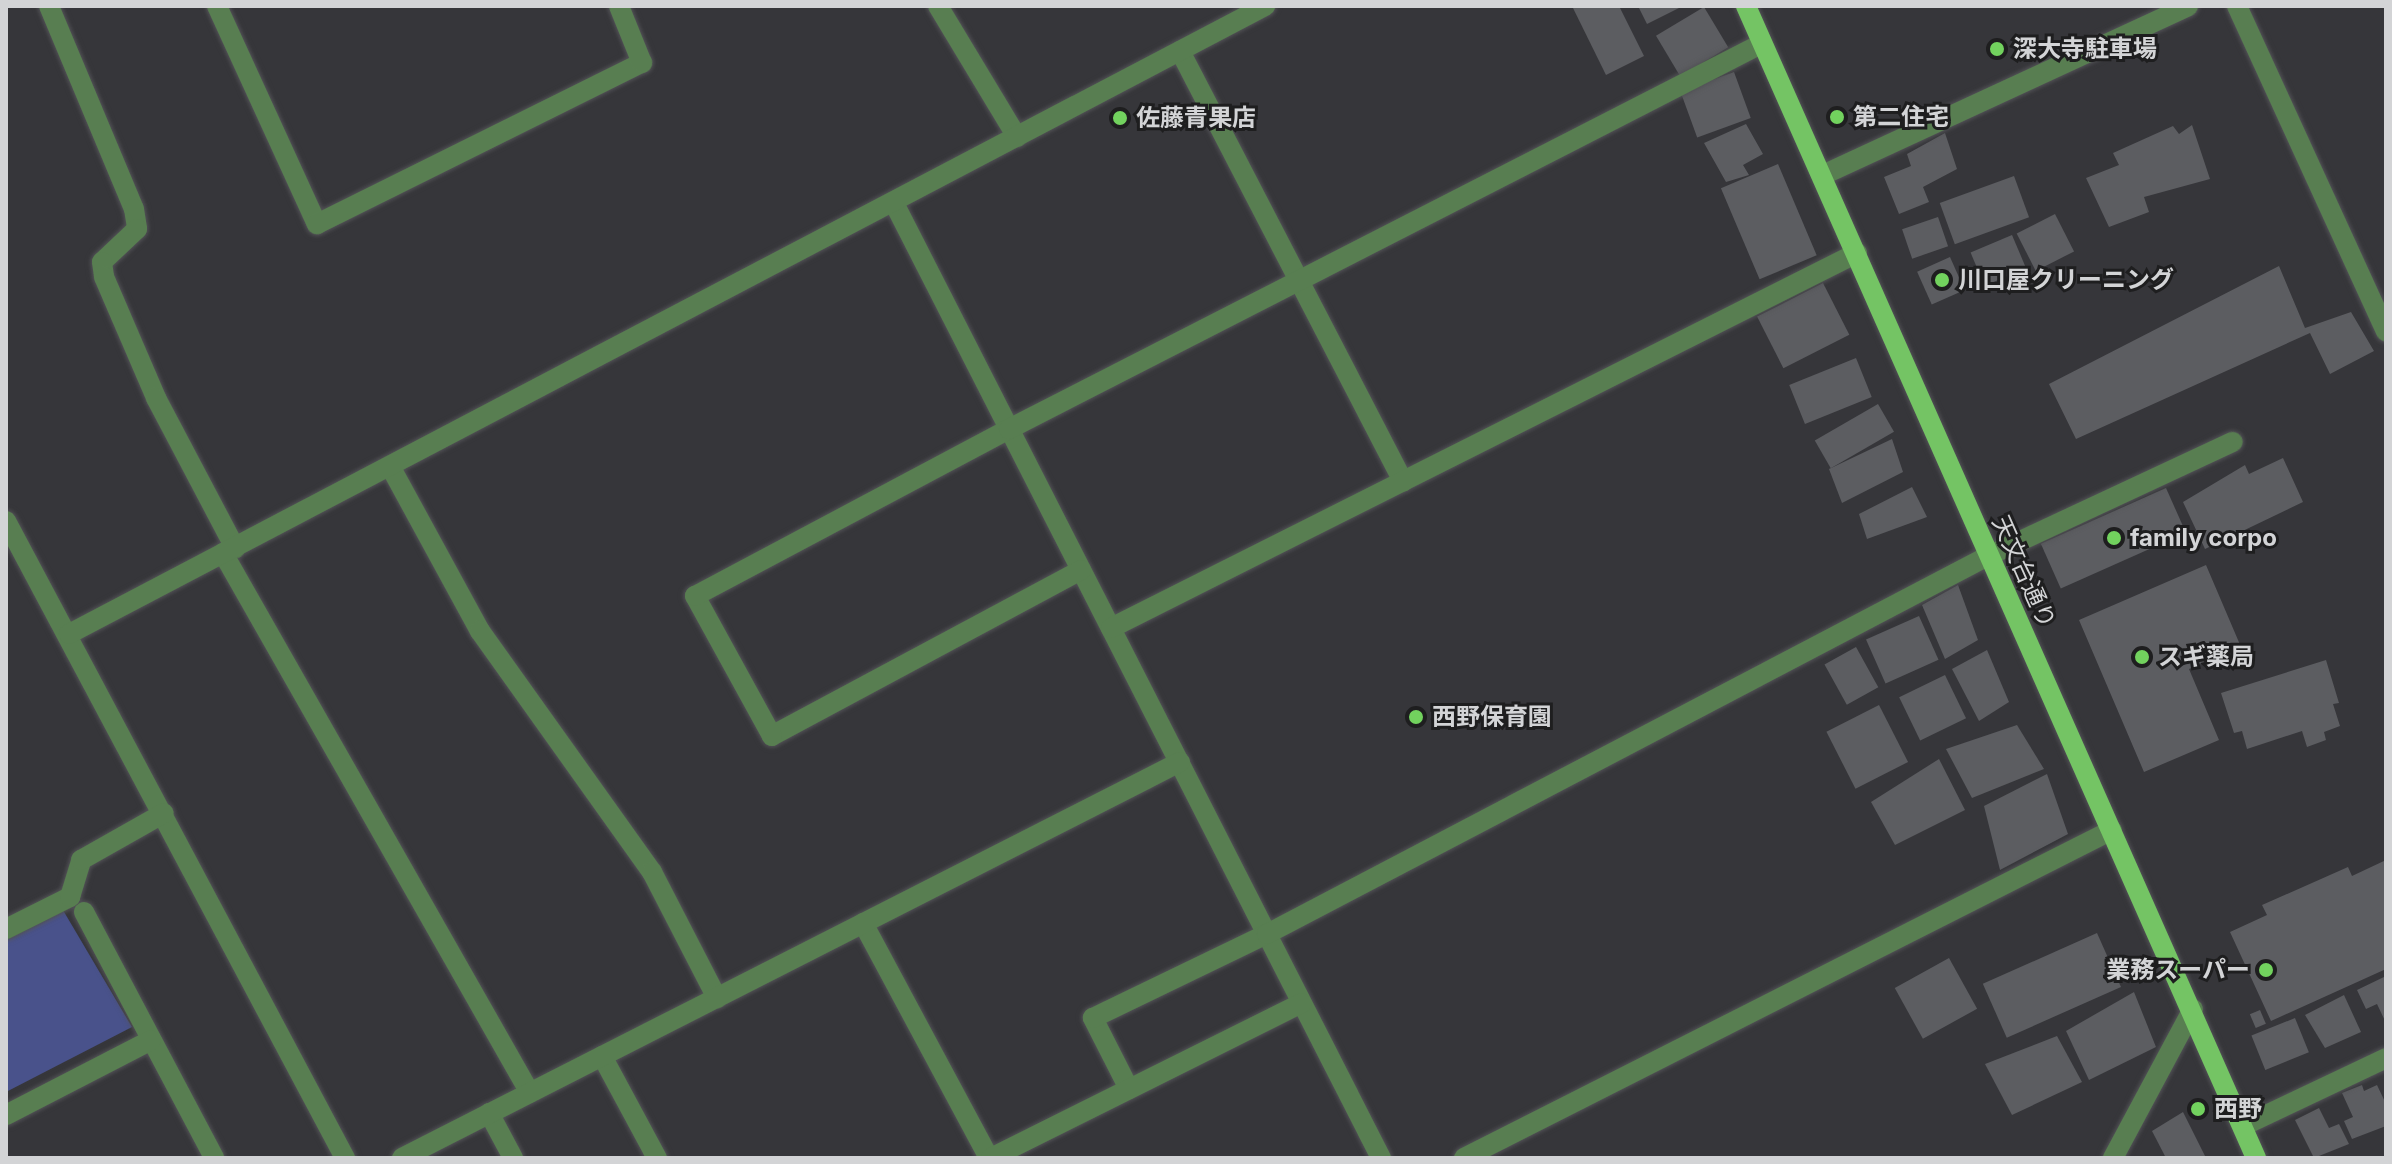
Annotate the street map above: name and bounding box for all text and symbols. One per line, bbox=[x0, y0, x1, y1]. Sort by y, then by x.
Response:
place label: 深大寺駐車場 bbox=[2013, 35, 2157, 63]
marker: 深大寺駐車場 bbox=[1988, 40, 2006, 58]
place label: 第二住宅 bbox=[1853, 103, 1949, 131]
place label: 佐藤青果店 bbox=[1136, 104, 1256, 132]
marker: 第二住宅 bbox=[1828, 108, 1846, 126]
marker: 佐藤青果店 bbox=[1111, 109, 1129, 127]
place label: 川口屋クリーニング bbox=[1958, 266, 2174, 294]
marker: 川口屋クリーニング bbox=[1933, 271, 1951, 289]
street label: 天文台通り bbox=[1986, 511, 2062, 633]
place label: family corpo bbox=[2130, 524, 2277, 552]
marker: family corpo bbox=[2105, 529, 2123, 547]
place label: スギ薬局 bbox=[2158, 643, 2254, 671]
marker: スギ薬局 bbox=[2133, 648, 2151, 666]
place label: 西野保育園 bbox=[1432, 703, 1552, 731]
marker: 西野保育園 bbox=[1407, 708, 1425, 726]
place label: 業務スーパー bbox=[2106, 956, 2250, 984]
marker: 業務スーパー bbox=[2257, 961, 2275, 979]
place label: 西野 bbox=[2214, 1095, 2262, 1123]
marker: 西野 bbox=[2189, 1100, 2207, 1118]

